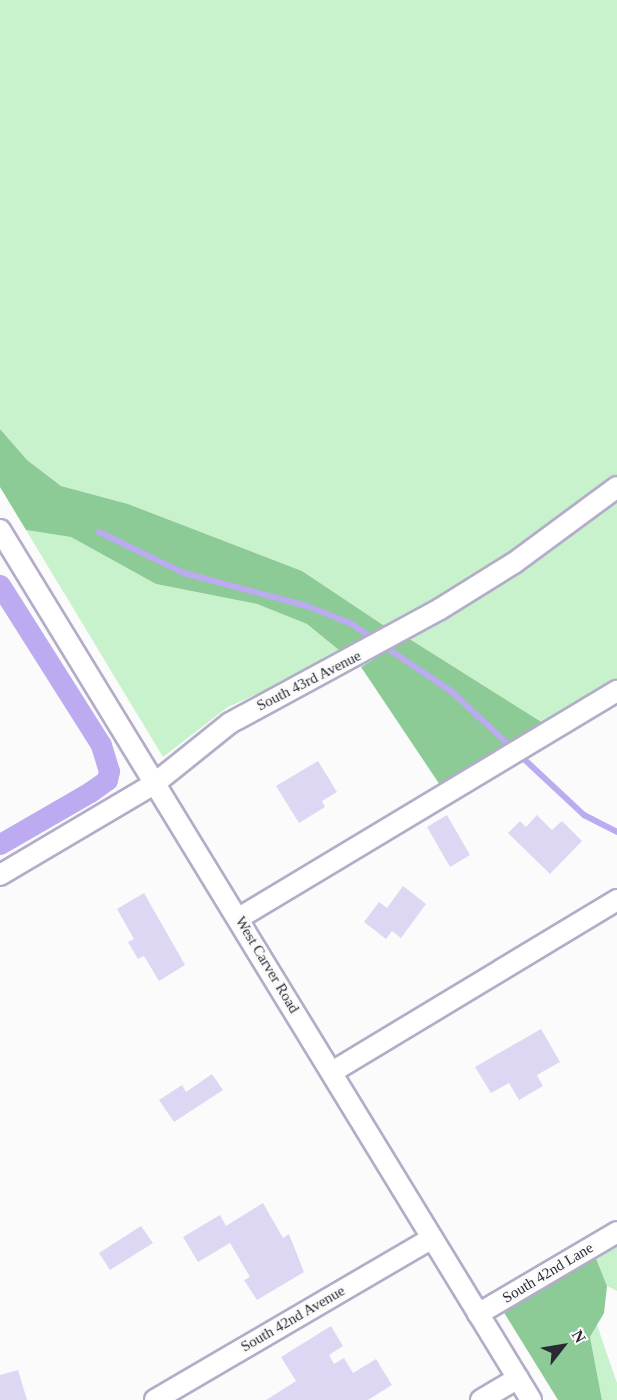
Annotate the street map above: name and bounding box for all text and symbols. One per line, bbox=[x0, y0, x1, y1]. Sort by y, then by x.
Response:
street label: South 43rd Avenue bbox=[253, 647, 365, 715]
street label: West Carver Road bbox=[231, 913, 303, 1017]
street label: South 42nd Lane bbox=[499, 1239, 597, 1307]
street label: South 42nd Avenue bbox=[237, 1282, 349, 1356]
north arrow bbox=[533, 1316, 593, 1376]
text: N bbox=[569, 1327, 589, 1346]

